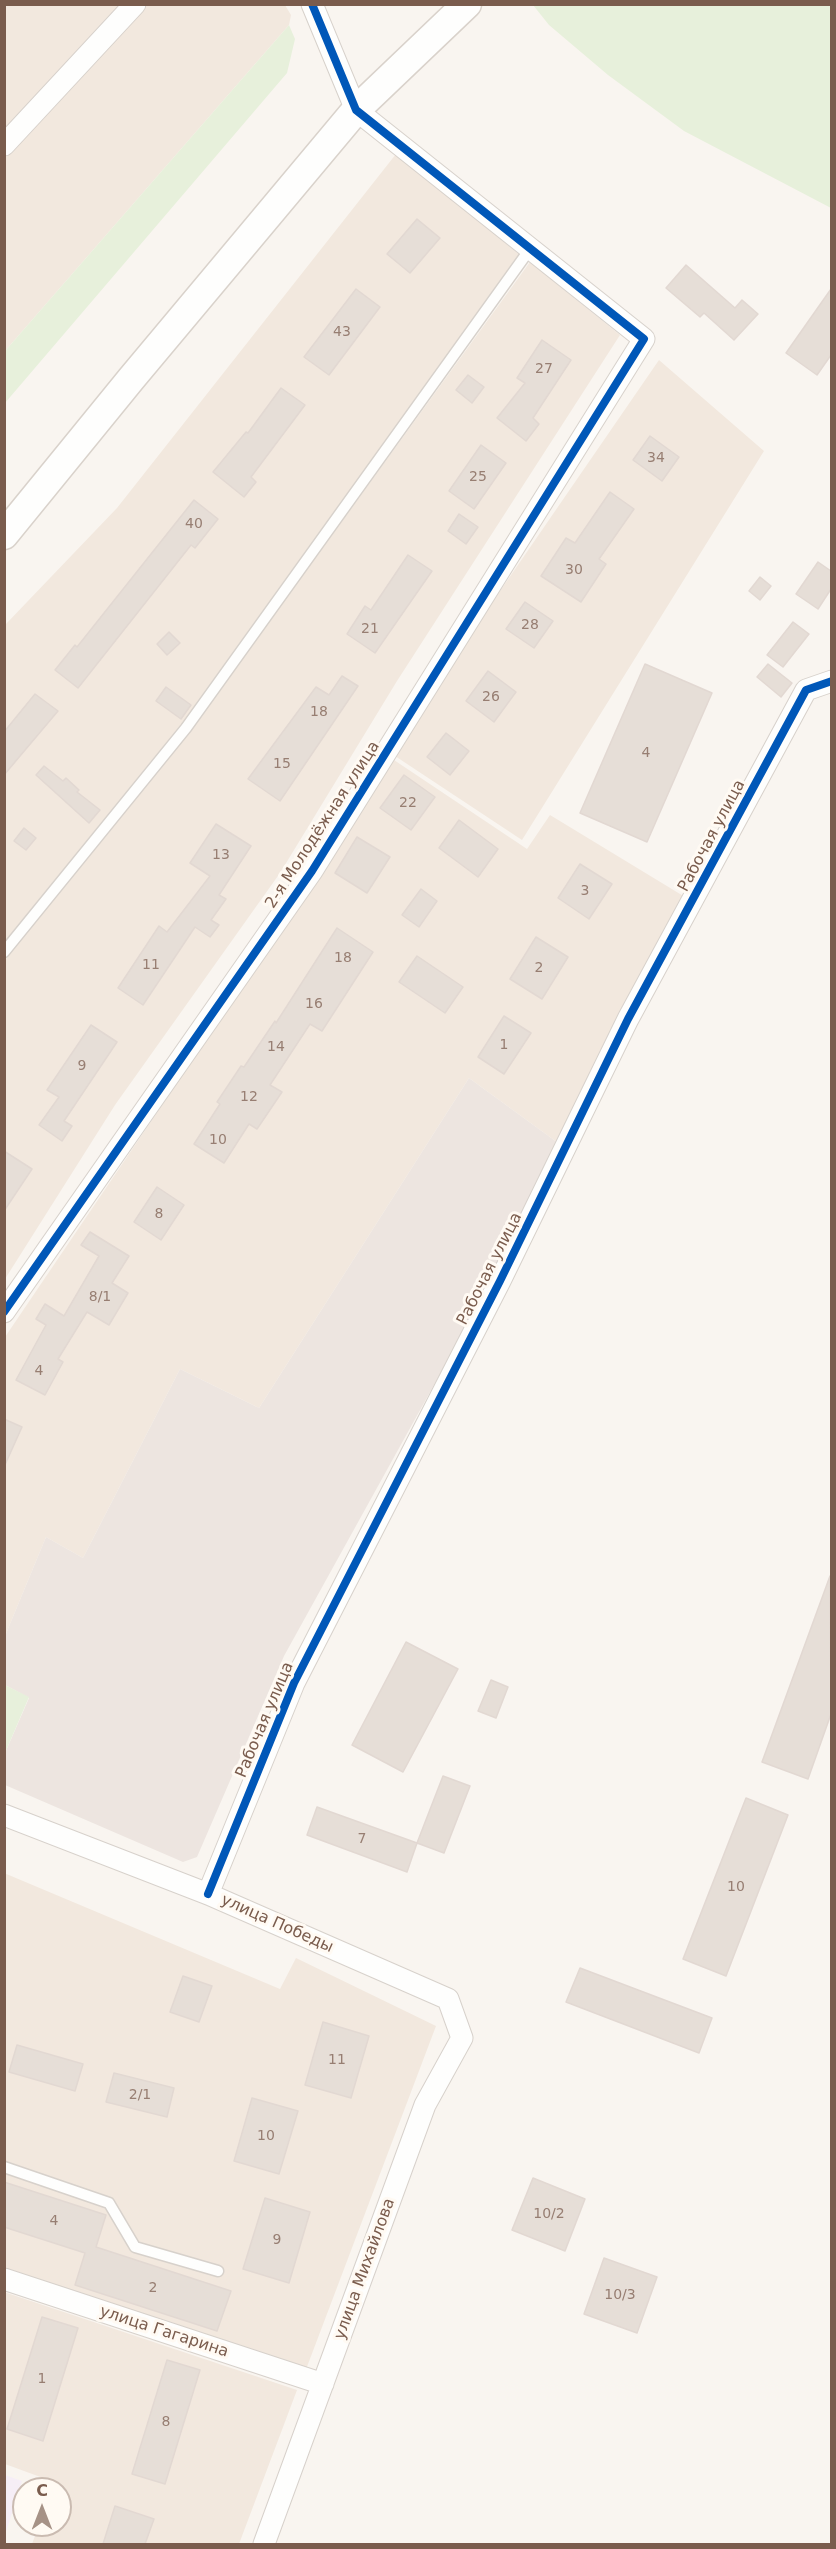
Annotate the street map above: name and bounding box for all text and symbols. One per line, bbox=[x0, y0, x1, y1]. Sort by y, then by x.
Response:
house number: 43 bbox=[333, 324, 351, 340]
house number: 27 bbox=[535, 361, 553, 377]
house number: 34 bbox=[647, 450, 665, 466]
house number: 25 bbox=[469, 469, 487, 485]
house number: 40 bbox=[185, 516, 203, 532]
house number: 30 bbox=[565, 562, 583, 578]
house number: 28 bbox=[521, 617, 539, 633]
house number: 21 bbox=[361, 621, 379, 637]
house number: 26 bbox=[482, 689, 500, 705]
house number: 18 bbox=[310, 704, 328, 720]
street label: 2-я Молодёжная улица bbox=[262, 738, 384, 912]
house number: 4 bbox=[642, 745, 650, 761]
house number: 15 bbox=[273, 756, 291, 772]
street label: Рабочая улица bbox=[674, 777, 750, 895]
house number: 22 bbox=[399, 795, 417, 811]
house number: 13 bbox=[212, 847, 230, 863]
house number: 3 bbox=[581, 883, 589, 899]
house number: 18 bbox=[334, 950, 352, 966]
house number: 11 bbox=[142, 957, 160, 973]
house number: 2 bbox=[535, 960, 543, 976]
house number: 16 bbox=[305, 996, 323, 1012]
house number: 1 bbox=[500, 1037, 508, 1053]
house number: 14 bbox=[267, 1039, 285, 1055]
house number: 9 bbox=[78, 1058, 86, 1074]
house number: 12 bbox=[240, 1089, 258, 1105]
house number: 10 bbox=[209, 1132, 227, 1148]
house number: 8 bbox=[155, 1206, 163, 1222]
street label: Рабочая улица bbox=[453, 1209, 527, 1329]
house number: 8/1 bbox=[89, 1289, 111, 1305]
house number: 4 bbox=[35, 1363, 43, 1379]
street label: Рабочая улица bbox=[232, 1659, 298, 1781]
house number: 7 bbox=[358, 1831, 366, 1847]
house number: 10 bbox=[727, 1879, 745, 1895]
street label: улица Победы bbox=[218, 1891, 336, 1957]
house number: 11 bbox=[328, 2052, 346, 2068]
house number: 2/1 bbox=[129, 2087, 151, 2103]
house number: 10 bbox=[257, 2128, 275, 2144]
street label: улица Михайлова bbox=[330, 2196, 400, 2342]
house number: 10/2 bbox=[533, 2206, 565, 2222]
house number: 4 bbox=[50, 2213, 58, 2229]
house number: 9 bbox=[273, 2232, 281, 2248]
house number: 2 bbox=[149, 2280, 157, 2296]
house number: 10/3 bbox=[604, 2287, 636, 2303]
street label: улица Гагарина bbox=[97, 2302, 231, 2362]
house number: 1 bbox=[38, 2371, 46, 2387]
house number: 8 bbox=[162, 2414, 170, 2430]
north arrow bbox=[12, 2477, 72, 2537]
text: С bbox=[36, 2481, 48, 2500]

